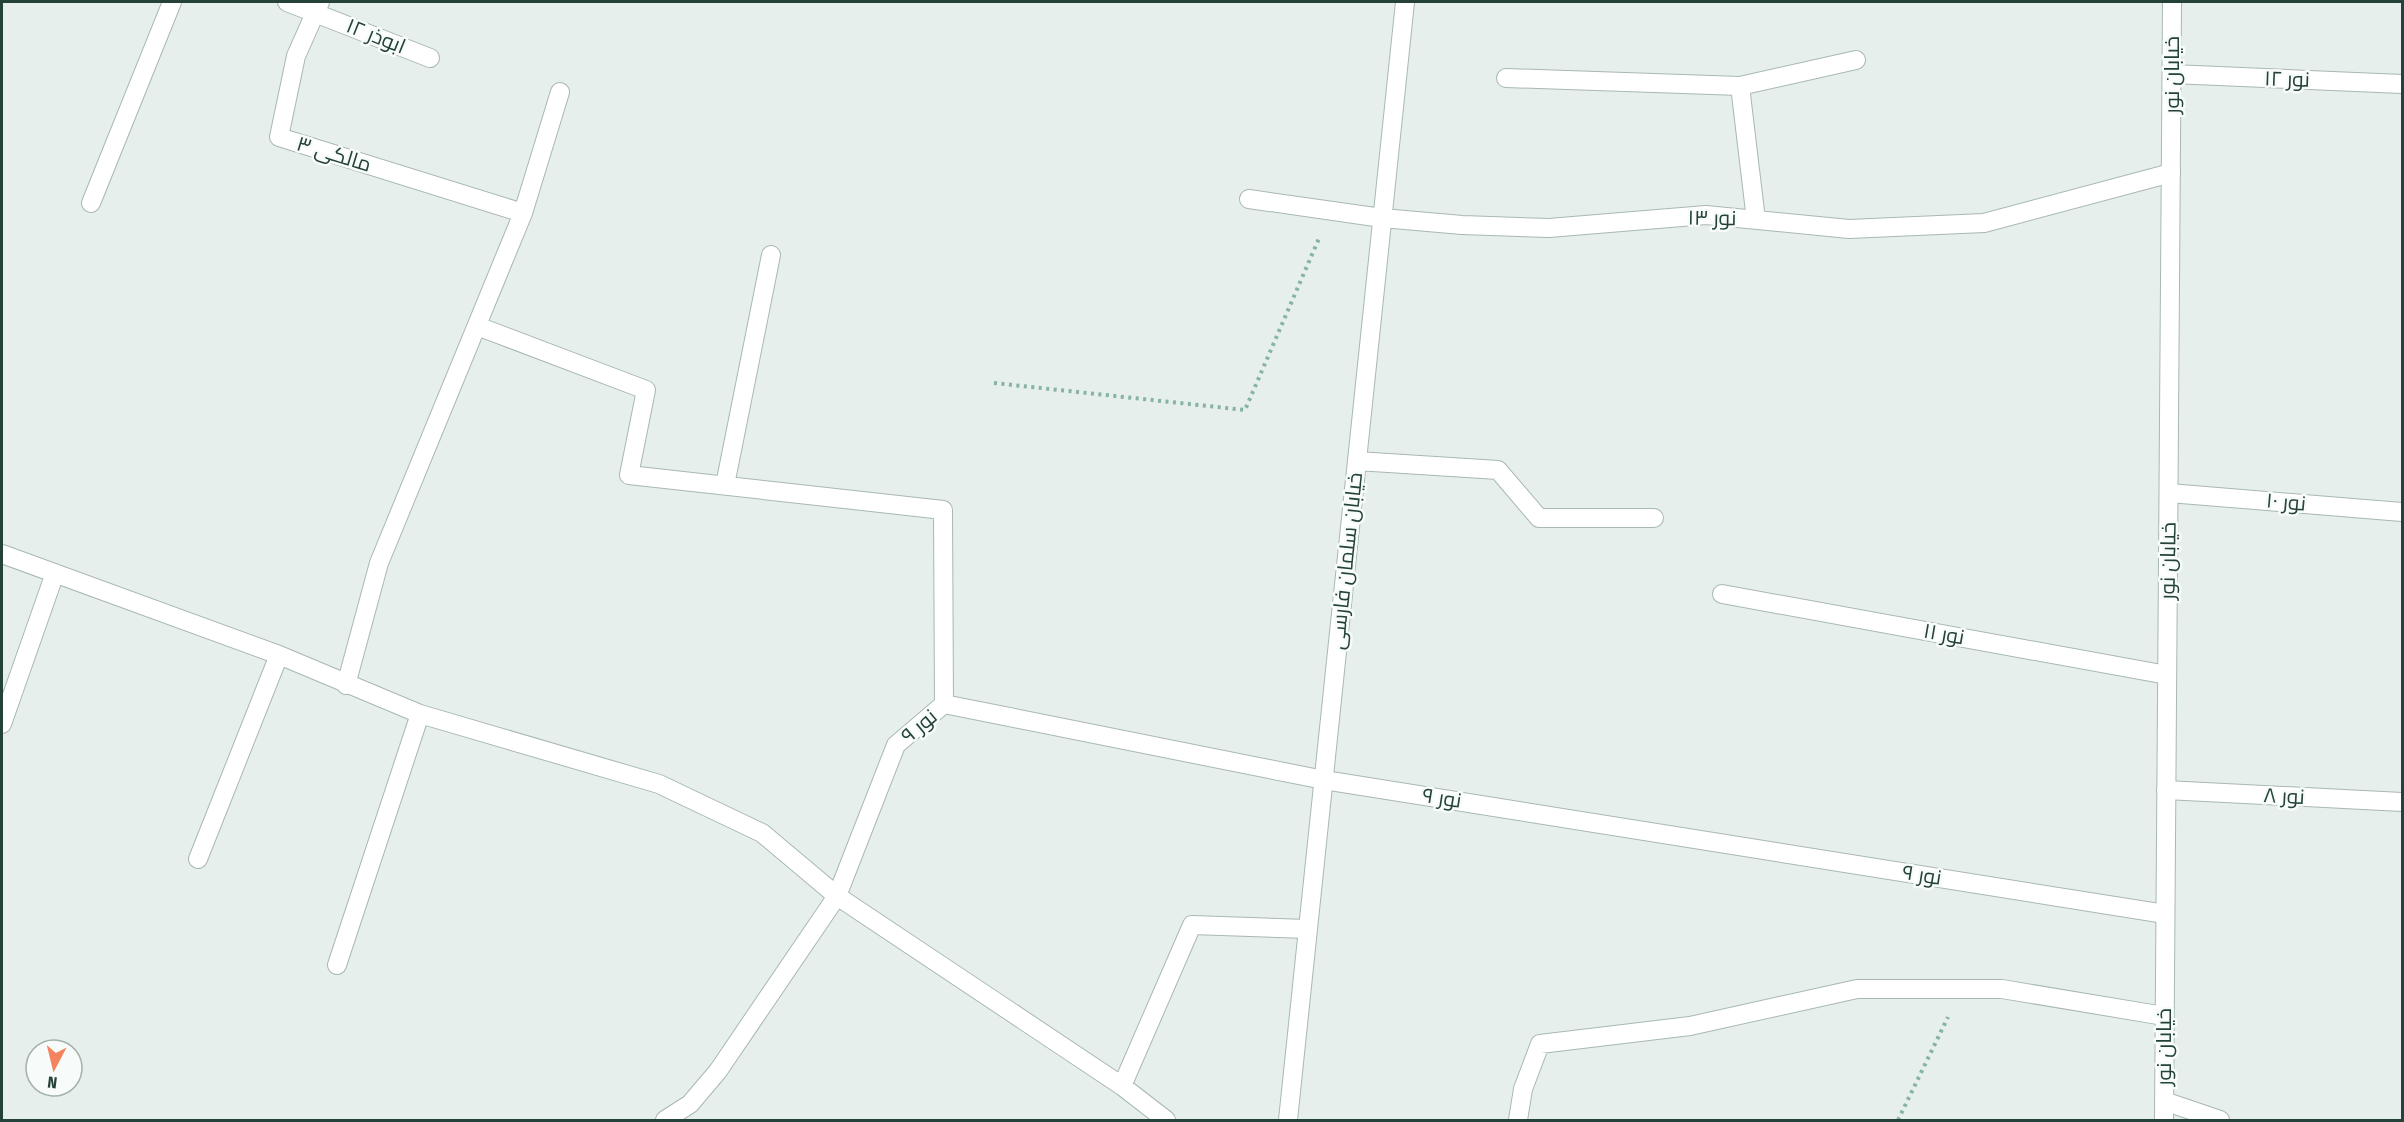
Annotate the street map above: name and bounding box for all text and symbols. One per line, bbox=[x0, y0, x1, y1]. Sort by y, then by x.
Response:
street label: ابوذر ۱۲ bbox=[343, 12, 409, 60]
street label: خیابان نور bbox=[2159, 36, 2185, 115]
street label: نور ۱۲ bbox=[2264, 65, 2310, 93]
street label: مالکی ۳ bbox=[293, 130, 375, 178]
street label: نور ۱۳ bbox=[1687, 205, 1737, 231]
street label: خیابان سلمان فارسی bbox=[1324, 471, 1368, 651]
street label: نور ۱۰ bbox=[2265, 487, 2307, 517]
street label: خیابان نور bbox=[2154, 522, 2182, 601]
street label: نور ۱۱ bbox=[1921, 618, 1967, 650]
street label: نور ۹ bbox=[896, 703, 942, 749]
street label: نور ۹ bbox=[1421, 782, 1463, 814]
street label: نور ۸ bbox=[2263, 782, 2305, 810]
street label: نور ۹ bbox=[1901, 859, 1943, 891]
street label: خیابان نور bbox=[2151, 1008, 2177, 1087]
north arrow bbox=[24, 1038, 84, 1098]
text: N bbox=[46, 1072, 58, 1092]

